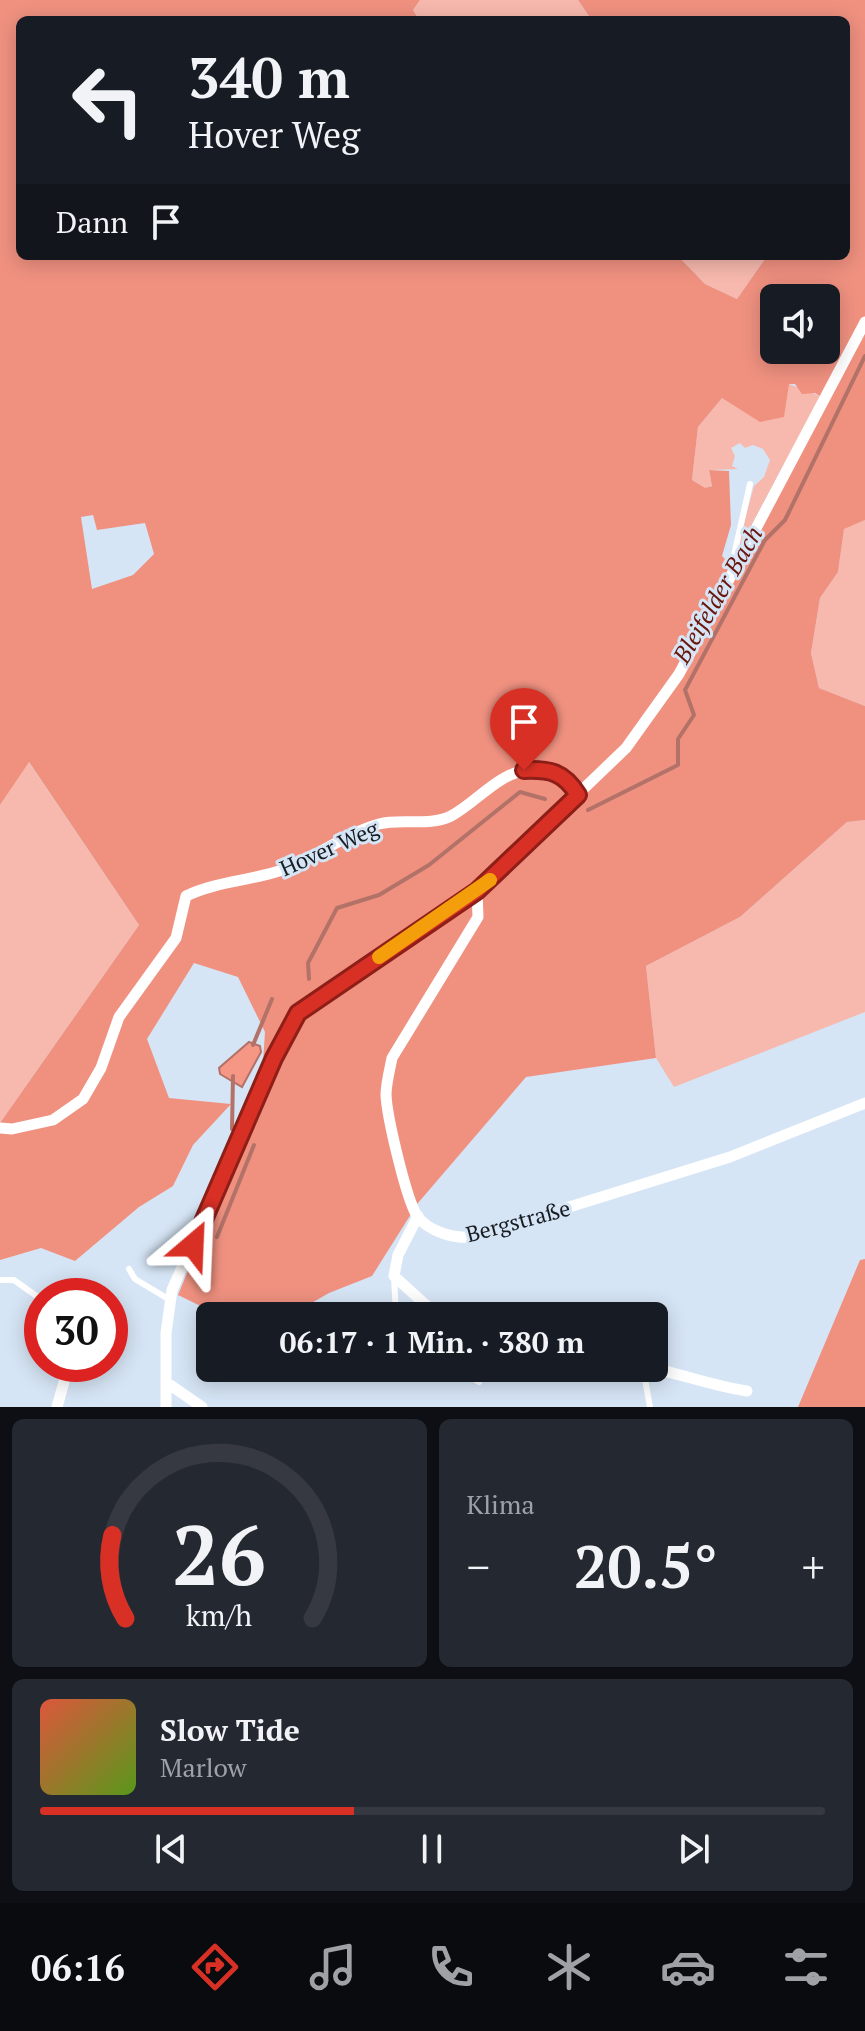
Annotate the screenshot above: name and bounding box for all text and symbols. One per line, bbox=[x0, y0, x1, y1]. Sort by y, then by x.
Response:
text: 340 m bbox=[188, 40, 350, 114]
icon: left bbox=[56, 48, 160, 152]
text: Hover Weg bbox=[188, 111, 360, 158]
icon: arrive bbox=[144, 200, 188, 244]
text: Dann bbox=[56, 202, 128, 242]
map controls bbox=[760, 284, 840, 364]
button: sound bbox=[760, 284, 840, 364]
water label: Bleifelder Bach bbox=[665, 520, 769, 670]
pin bbox=[490, 688, 558, 770]
icon: arrive bbox=[502, 700, 546, 744]
street label: Hover Weg bbox=[275, 813, 383, 882]
street label: Bergstraße bbox=[462, 1193, 573, 1248]
position arrow bbox=[151, 1203, 235, 1287]
speed limit sign: 30 bbox=[24, 1278, 128, 1382]
text: 06:17 · 1 Min. · 380 m bbox=[280, 1322, 584, 1362]
text: Klima bbox=[467, 1487, 535, 1521]
text: 26 bbox=[172, 1499, 266, 1609]
text: 20.5° bbox=[574, 1526, 718, 1605]
text: − bbox=[467, 1537, 490, 1596]
text: + bbox=[802, 1537, 825, 1596]
text: km/h bbox=[186, 1596, 252, 1634]
text: Slow Tide bbox=[160, 1710, 300, 1750]
text: Marlow bbox=[160, 1750, 246, 1784]
icon: previous bbox=[149, 1827, 193, 1871]
icon: pause bbox=[410, 1827, 454, 1871]
icon: next bbox=[672, 1827, 716, 1871]
icon: directions bbox=[187, 1939, 243, 1995]
icon: music bbox=[305, 1939, 361, 1995]
icon: phone bbox=[423, 1939, 479, 1995]
icon: climate bbox=[541, 1939, 597, 1995]
icon: car bbox=[660, 1939, 716, 1995]
icon: filters bbox=[778, 1939, 834, 1995]
text: 06:16 bbox=[31, 1944, 125, 1991]

